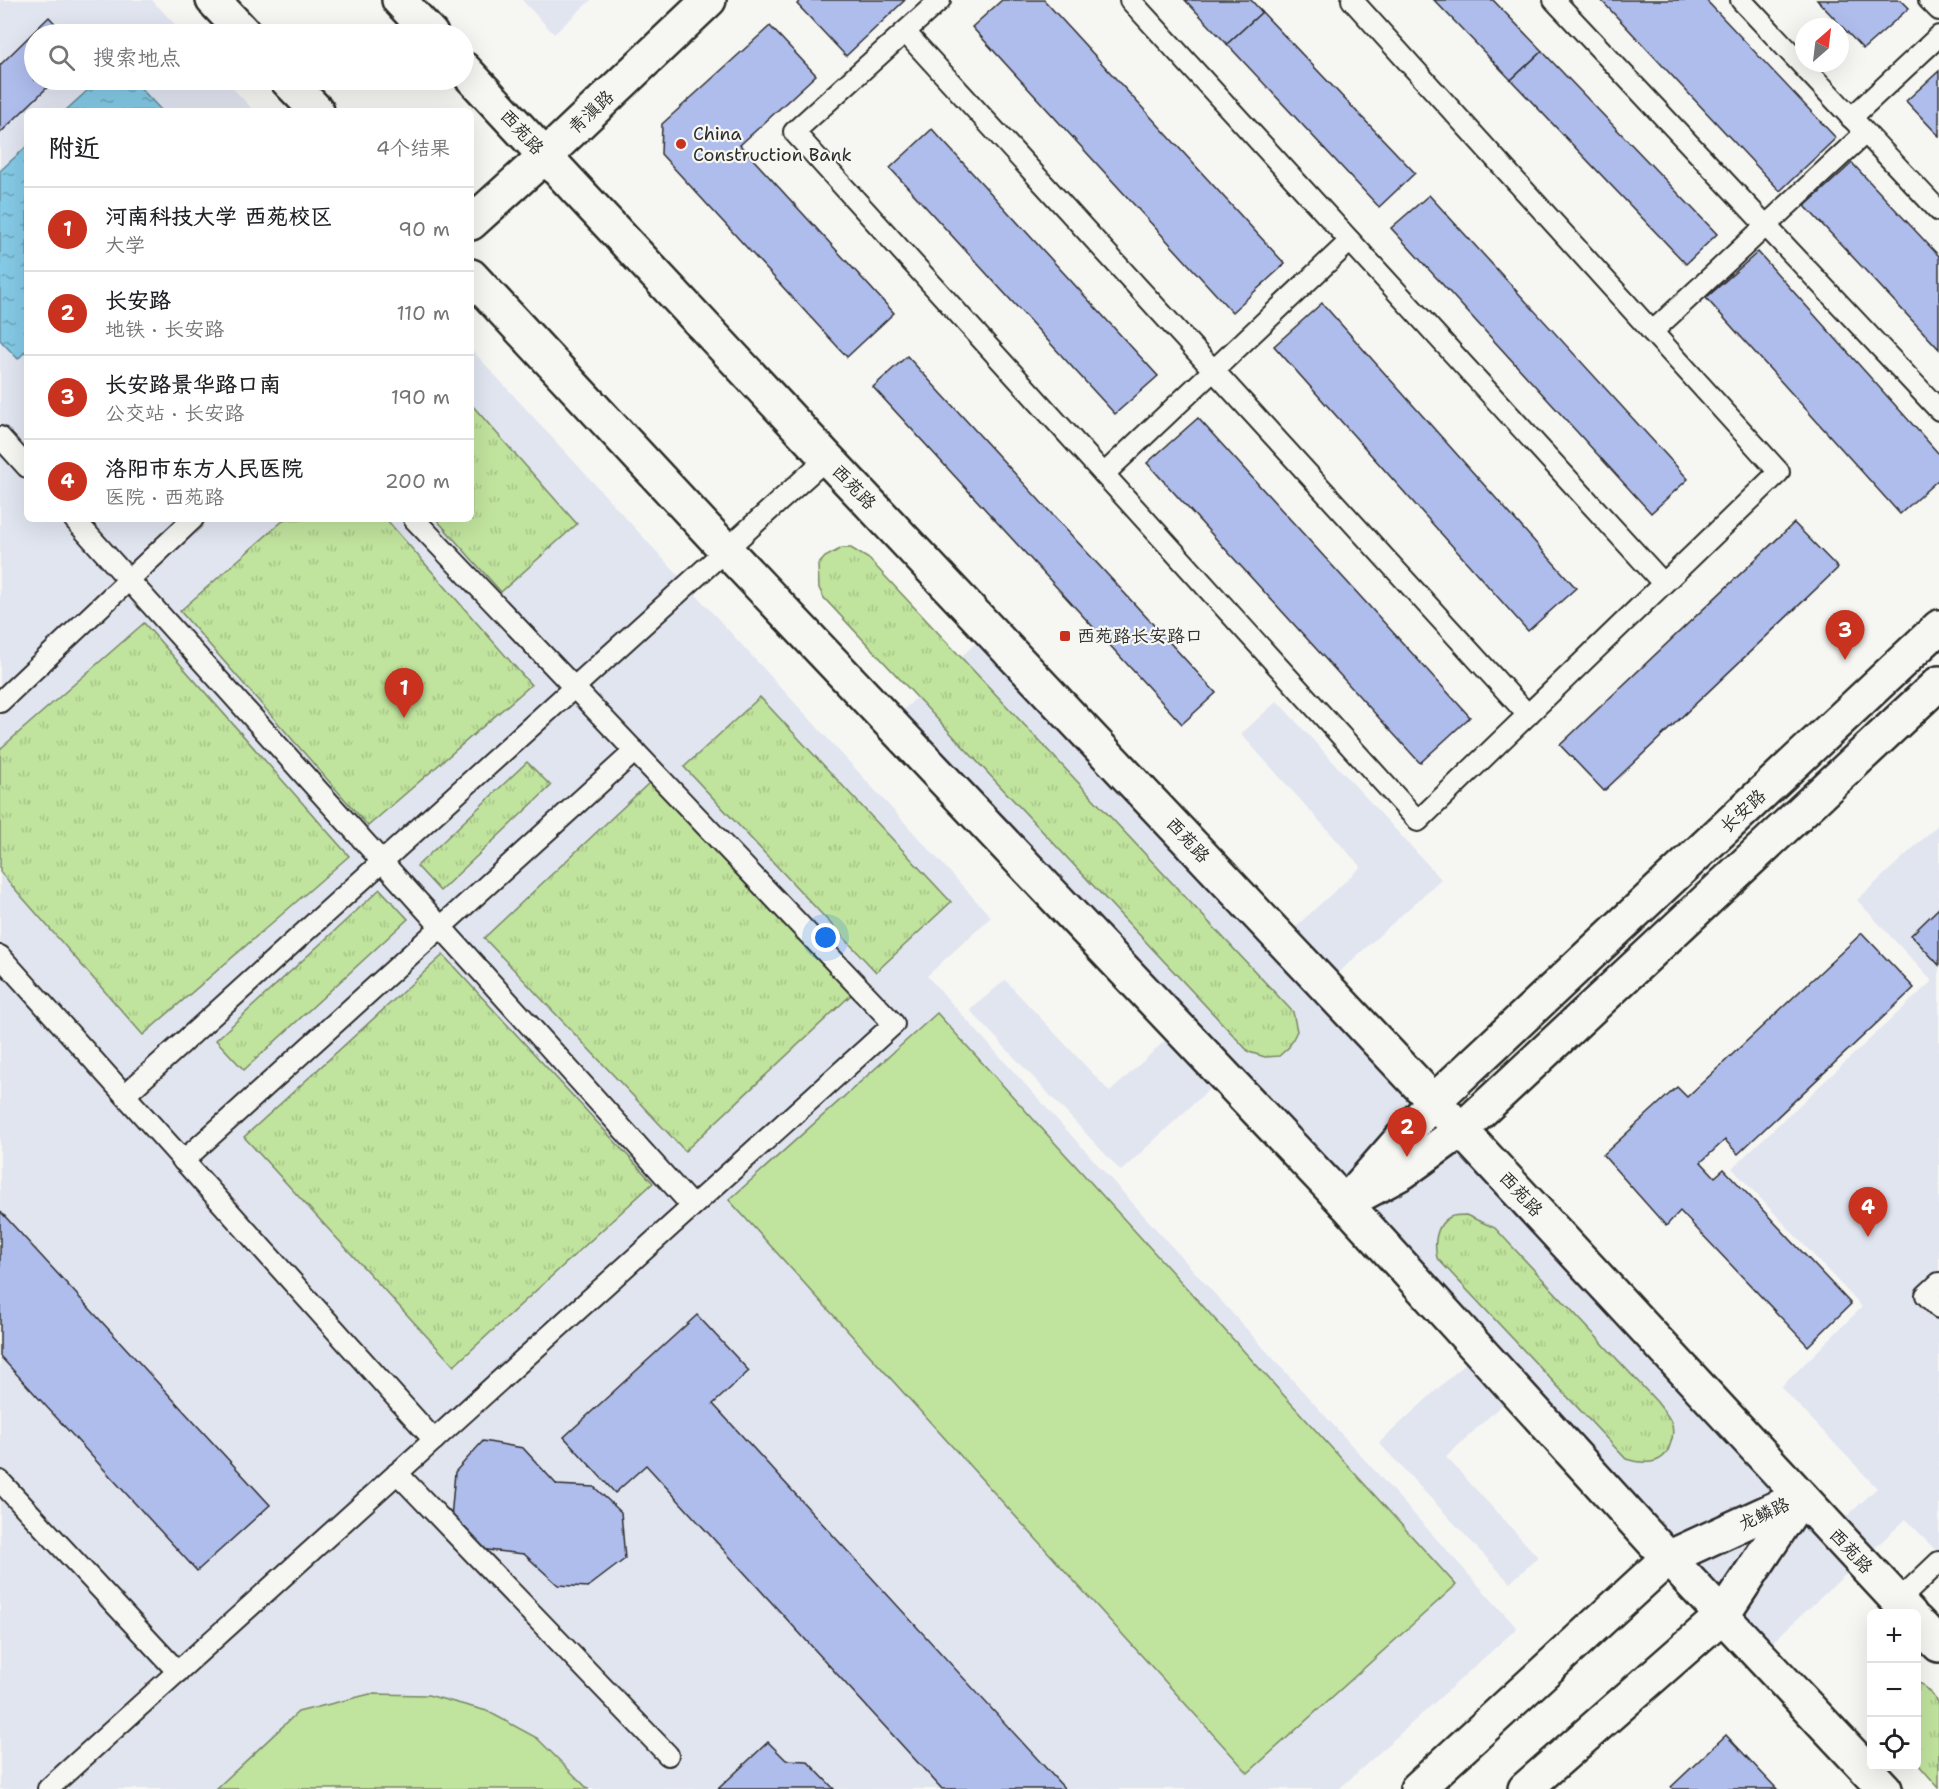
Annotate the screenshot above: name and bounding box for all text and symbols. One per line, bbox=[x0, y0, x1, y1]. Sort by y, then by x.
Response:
north arrow bbox=[1795, 18, 1849, 72]
search box bbox=[24, 24, 474, 90]
icon: search bbox=[45, 41, 78, 74]
text: 搜索地点 bbox=[93, 43, 181, 72]
street label: 青滇路 bbox=[563, 85, 619, 139]
street label: 西苑路 bbox=[495, 104, 549, 160]
place label: China Construction Bank bbox=[693, 122, 852, 167]
text: 附近 bbox=[48, 130, 100, 165]
text: 4个结果 bbox=[376, 135, 450, 161]
marker: China Construction Bank bbox=[674, 137, 688, 151]
text: 河南科技大学 西苑校区 bbox=[105, 202, 333, 231]
text: 1 bbox=[63, 216, 72, 242]
text: 90 m bbox=[398, 216, 450, 242]
text: 大学 bbox=[105, 232, 145, 258]
text: 长安路 bbox=[105, 286, 171, 315]
text: 2 bbox=[61, 300, 75, 326]
text: 110 m bbox=[396, 300, 450, 326]
text: 地铁 · 长安路 bbox=[105, 316, 224, 342]
text: 长安路景华路口南 bbox=[105, 370, 281, 399]
text: 3 bbox=[61, 384, 75, 410]
text: 190 m bbox=[391, 384, 450, 410]
text: 公交站 · 长安路 bbox=[105, 400, 244, 426]
text: 洛阳市东方人民医院 bbox=[105, 454, 303, 483]
street label: 西苑路 bbox=[827, 459, 881, 515]
text: 4 bbox=[61, 468, 75, 494]
text: 200 m bbox=[385, 468, 450, 494]
text: 医院 · 西苑路 bbox=[105, 484, 224, 510]
pin: 3 bbox=[1826, 610, 1864, 660]
place label: 西苑路长安路口 bbox=[1077, 624, 1203, 648]
marker: 西苑路长安路口 bbox=[1058, 629, 1072, 643]
pin: 1 bbox=[384, 668, 424, 718]
street label: 长安路 bbox=[1715, 784, 1771, 838]
street label: 西苑路 bbox=[1161, 812, 1215, 868]
your location bbox=[811, 923, 840, 952]
pin: 2 bbox=[1388, 1108, 1426, 1157]
street label: 西苑路 bbox=[1494, 1166, 1548, 1222]
pin: 4 bbox=[1848, 1188, 1888, 1237]
street label: 龙鳞路 bbox=[1734, 1492, 1794, 1536]
street label: 西苑路 bbox=[1824, 1523, 1878, 1579]
map controls bbox=[1867, 1609, 1921, 1771]
button: + bbox=[1867, 1609, 1921, 1663]
button: − bbox=[1867, 1663, 1921, 1717]
button: locate bbox=[1867, 1717, 1921, 1771]

